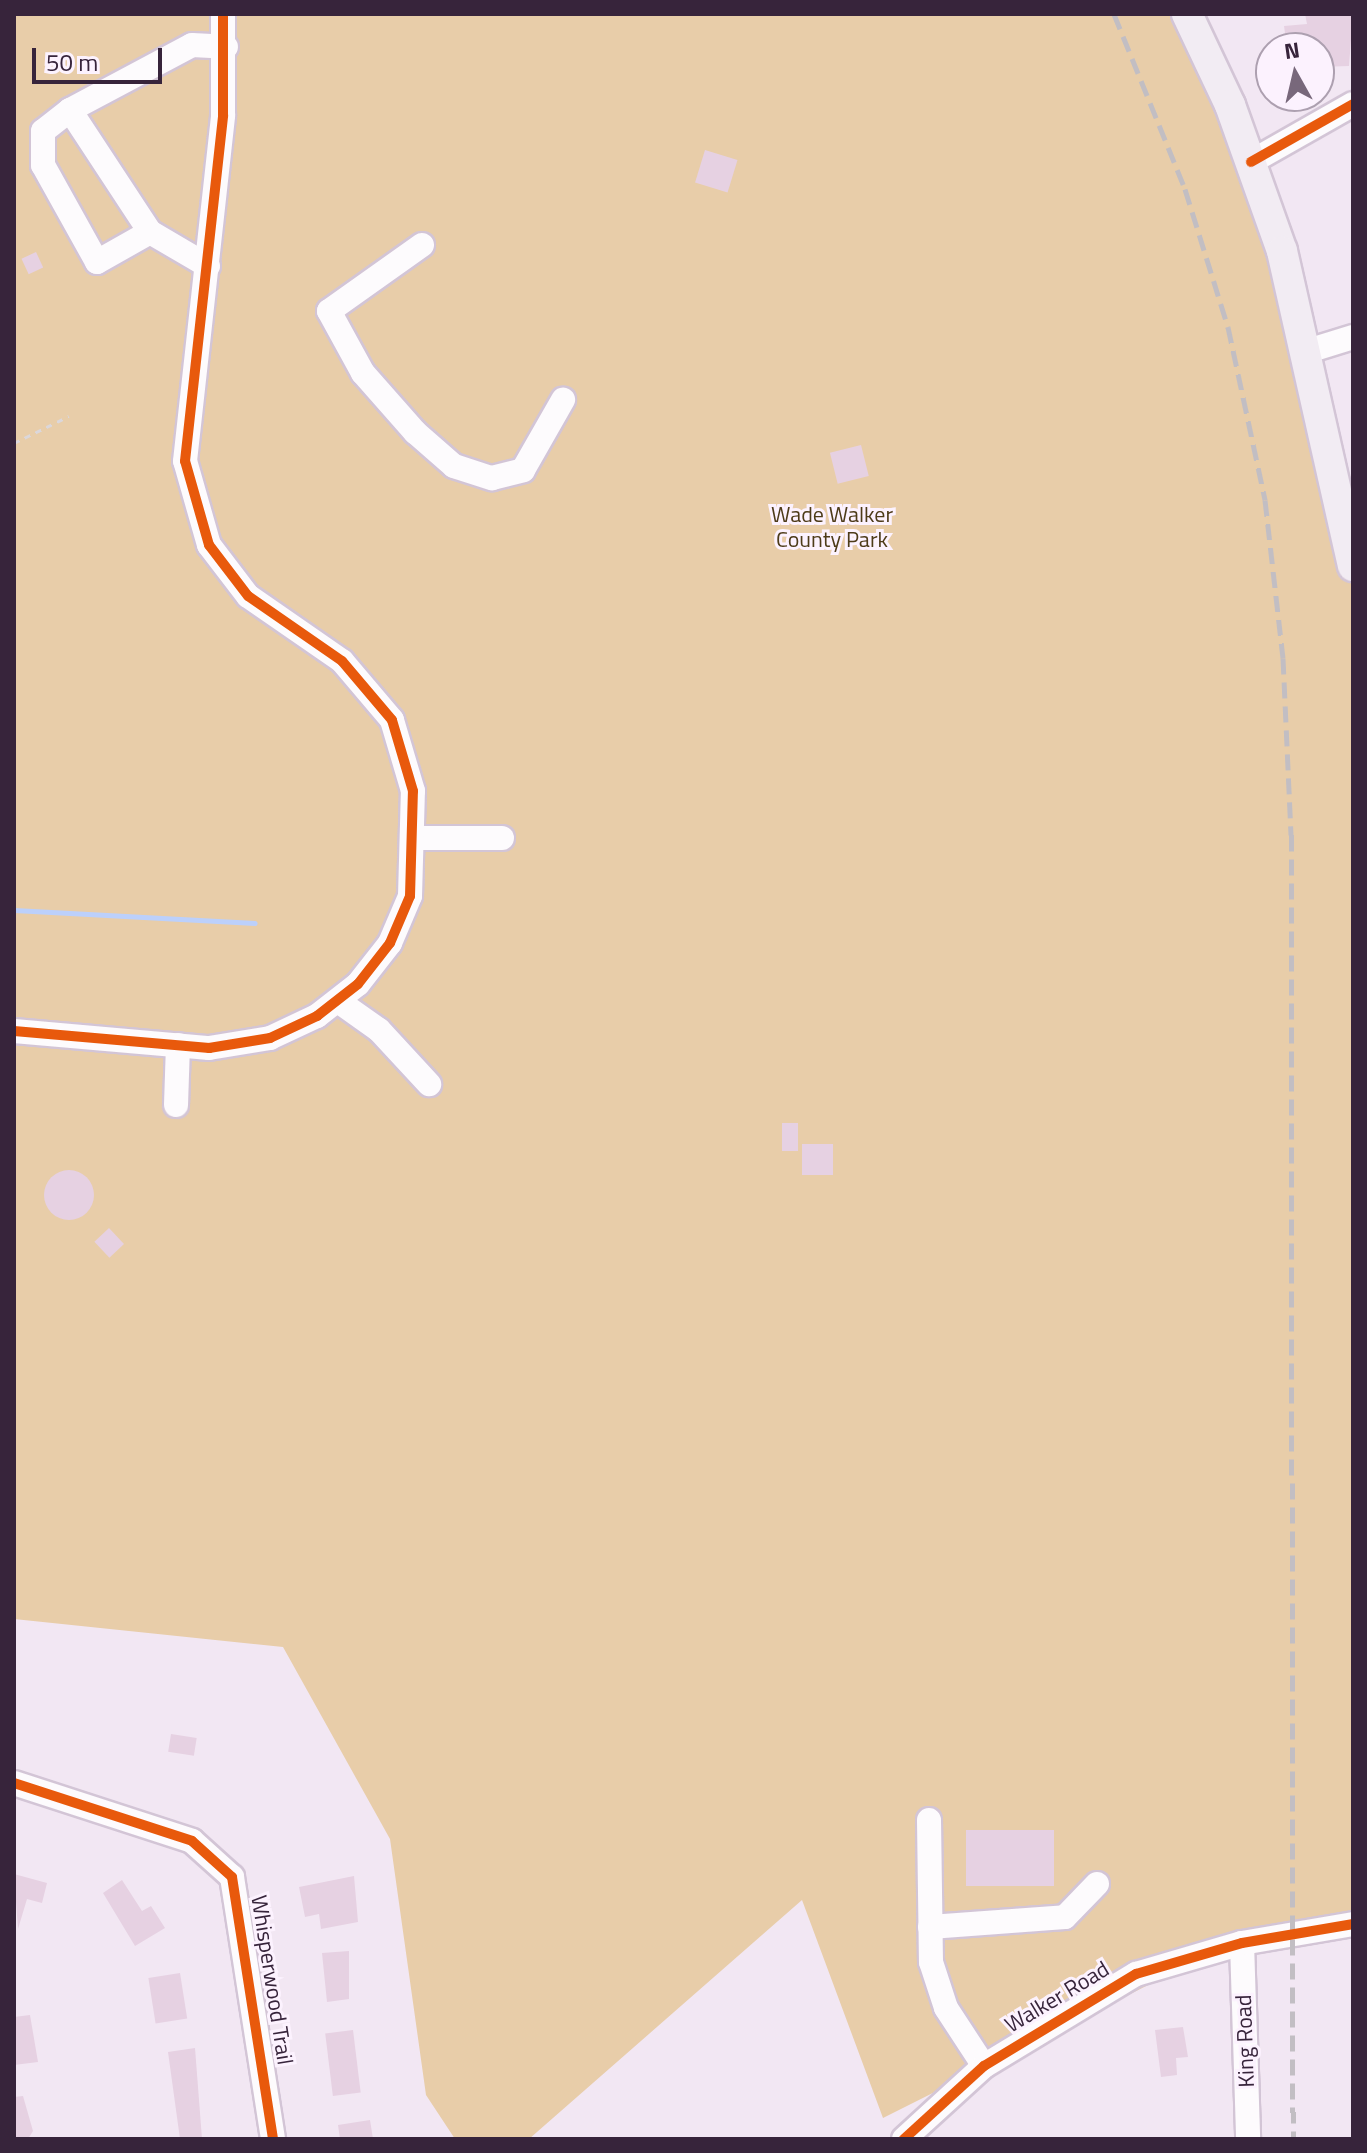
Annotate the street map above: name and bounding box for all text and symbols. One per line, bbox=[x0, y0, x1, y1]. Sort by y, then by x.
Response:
scale bar bbox=[36, 32, 166, 82]
north arrow bbox=[1255, 32, 1335, 112]
text: N bbox=[1282, 32, 1302, 68]
text: 50 m bbox=[46, 44, 98, 80]
park label: Wade Walker County Park bbox=[771, 501, 893, 552]
street label: Whisperwood Trail bbox=[246, 1893, 298, 2067]
street label: Walker Road bbox=[1000, 1956, 1114, 2038]
street label: King Road bbox=[1230, 1994, 1260, 2088]

